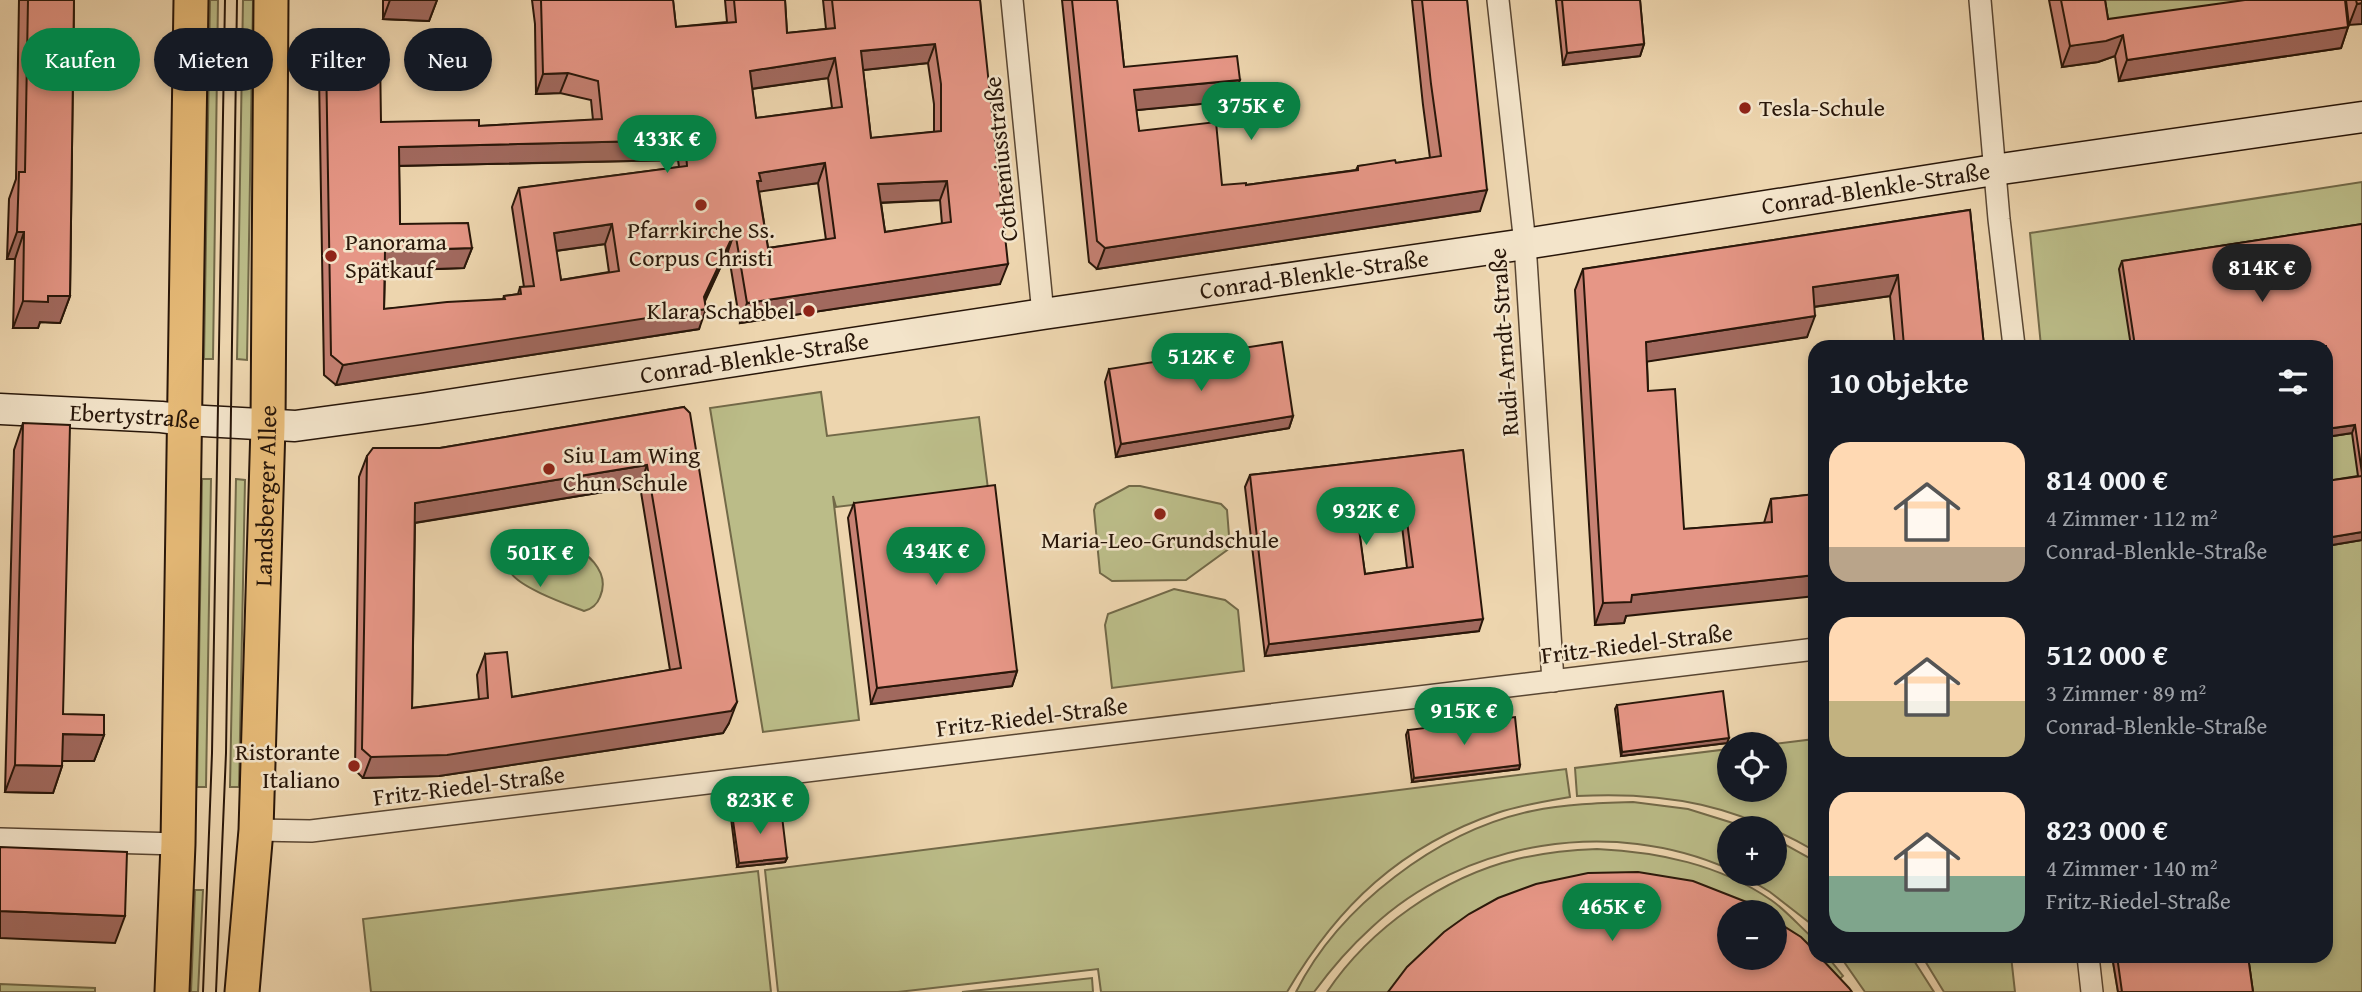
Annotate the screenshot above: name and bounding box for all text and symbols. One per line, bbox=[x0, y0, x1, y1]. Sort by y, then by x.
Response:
chip: Kaufen bbox=[21, 28, 140, 91]
chip: Mieten bbox=[154, 28, 273, 91]
chip: Filter bbox=[287, 28, 390, 91]
chip: Neu bbox=[404, 28, 492, 91]
street label: Cotheniusstraße bbox=[974, 75, 1027, 243]
pin: 375K € bbox=[1194, 82, 1308, 142]
text: 375K € bbox=[1217, 88, 1285, 121]
place label: Tesla-Schule bbox=[1759, 90, 1885, 125]
marker: Tesla-Schule bbox=[1737, 100, 1753, 116]
pin: 433K € bbox=[610, 116, 724, 175]
text: 433K € bbox=[633, 121, 701, 154]
street label: Conrad-Blenkle-Straße bbox=[1759, 153, 1992, 223]
marker: Pfarrkirche Ss. Corpus Christi bbox=[693, 197, 709, 213]
place label: Pfarrkirche Ss. Corpus Christi bbox=[627, 212, 775, 275]
place label: Panorama Spätkauf bbox=[345, 224, 448, 287]
street label: Conrad-Blenkle-Straße bbox=[1197, 240, 1431, 308]
pin: 814K € bbox=[2205, 244, 2319, 304]
street label: Rudi-Arndt-Straße bbox=[1479, 247, 1528, 437]
marker: Panorama Spätkauf bbox=[323, 248, 339, 264]
text: 814K € bbox=[2228, 250, 2296, 283]
place label: Klara Schabbel bbox=[647, 293, 795, 328]
marker: Klara Schabbel bbox=[801, 303, 817, 319]
street label: Conrad-Blenkle-Straße bbox=[638, 323, 871, 392]
pin: 512K € bbox=[1144, 334, 1258, 393]
text: 512K € bbox=[1167, 339, 1235, 372]
text: 10 Objekte bbox=[1829, 360, 1969, 404]
icon: filters bbox=[2274, 363, 2312, 401]
street label: Ebertystraße bbox=[69, 394, 201, 438]
street label: Landsberger Allee bbox=[245, 405, 285, 587]
place label: Siu Lam Wing Chun Schule bbox=[563, 437, 700, 500]
text: 814 000 € bbox=[2046, 457, 2168, 501]
marker: Siu Lam Wing Chun Schule bbox=[541, 461, 557, 477]
icon: home bbox=[1885, 470, 1969, 554]
pin: 932K € bbox=[1309, 488, 1423, 547]
text: 932K € bbox=[1332, 493, 1400, 526]
text: 4 Zimmer · 112 m² bbox=[2046, 501, 2217, 534]
marker: Maria-Leo-Grundschule bbox=[1152, 506, 1168, 522]
place label: Maria-Leo-Grundschule bbox=[1041, 522, 1279, 557]
pin: 434K € bbox=[879, 528, 993, 587]
pin: 501K € bbox=[483, 530, 597, 589]
text: 434K € bbox=[902, 533, 970, 566]
text: Conrad-Blenkle-Straße bbox=[2046, 534, 2267, 567]
text: 501K € bbox=[506, 535, 574, 568]
street label: Fritz-Riedel-Straße bbox=[1539, 614, 1735, 673]
text: 512 000 € bbox=[2046, 632, 2168, 676]
icon: home bbox=[1885, 645, 1969, 729]
text: 3 Zimmer · 89 m² bbox=[2046, 676, 2206, 709]
street label: Fritz-Riedel-Straße bbox=[934, 687, 1130, 746]
pin: 915K € bbox=[1407, 688, 1521, 747]
text: 915K € bbox=[1430, 693, 1498, 726]
text: Conrad-Blenkle-Straße bbox=[2046, 709, 2267, 742]
map controls bbox=[1717, 732, 1787, 970]
button: locate bbox=[1717, 732, 1787, 802]
place label: Ristorante Italiano bbox=[235, 734, 340, 797]
street label: Fritz-Riedel-Straße bbox=[371, 756, 567, 815]
marker: Ristorante Italiano bbox=[346, 758, 362, 774]
pin: 823K € bbox=[703, 776, 817, 836]
text: 823K € bbox=[726, 782, 794, 815]
text: 823 000 € bbox=[2046, 807, 2168, 851]
button: + bbox=[1717, 816, 1787, 886]
icon: home bbox=[1885, 820, 1969, 904]
text: 4 Zimmer · 140 m² bbox=[2046, 851, 2217, 884]
pin: 465K € bbox=[1555, 884, 1669, 943]
text: Fritz-Riedel-Straße bbox=[2046, 884, 2231, 917]
text: 465K € bbox=[1578, 889, 1646, 922]
button: − bbox=[1717, 900, 1787, 970]

